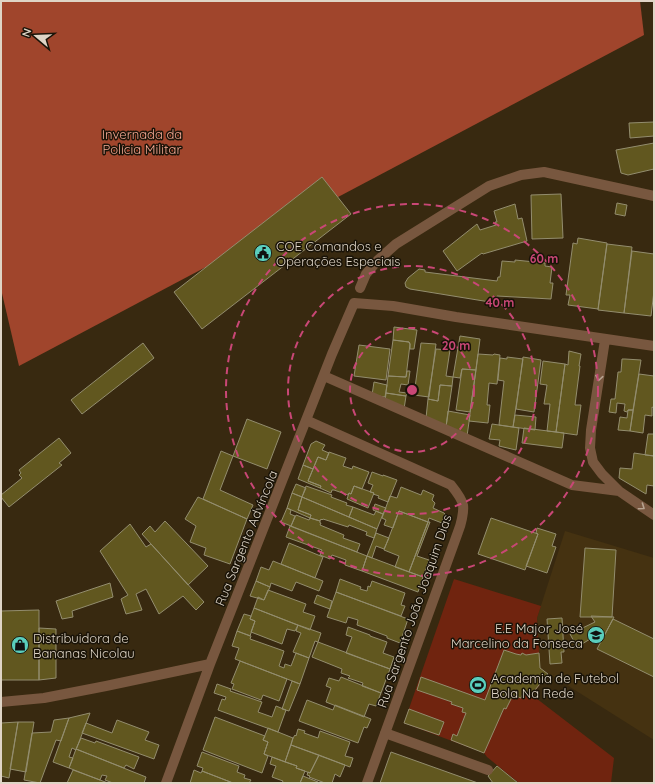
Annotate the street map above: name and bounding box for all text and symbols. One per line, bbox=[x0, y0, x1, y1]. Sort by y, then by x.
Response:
north arrow bbox=[16, 16, 56, 56]
text: N bbox=[19, 27, 34, 39]
park label: Invernada da Polícia Militar bbox=[102, 126, 182, 157]
place label: COE Comandos e Operações Especiais bbox=[276, 238, 400, 269]
public building icon: COE Comandos e Operações Especiais bbox=[253, 243, 273, 263]
text: 60 m bbox=[530, 251, 558, 266]
text: 40 m bbox=[486, 295, 514, 310]
text: 20 m bbox=[442, 338, 470, 353]
one-way arrow bbox=[595, 375, 604, 381]
centre of rings bbox=[405, 383, 419, 397]
street label: Rua Sargento Advíncola bbox=[211, 468, 281, 608]
one-way arrow bbox=[638, 502, 645, 509]
street label: Rua Sargento João Joaquim Dias bbox=[373, 512, 455, 710]
place label: E.E Major José Marcelino da Fonseca bbox=[451, 620, 583, 651]
school or university icon: E.E Major José Marcelino da Fonseca bbox=[586, 625, 606, 645]
place label: Distribuidora de Bananas Nicolau bbox=[33, 630, 135, 661]
shop icon: Distribuidora de Bananas Nicolau bbox=[10, 635, 30, 655]
place label: Academia de Futebol Bola Na Rede bbox=[491, 670, 619, 701]
sports icon: Academia de Futebol Bola Na Rede bbox=[468, 675, 488, 695]

